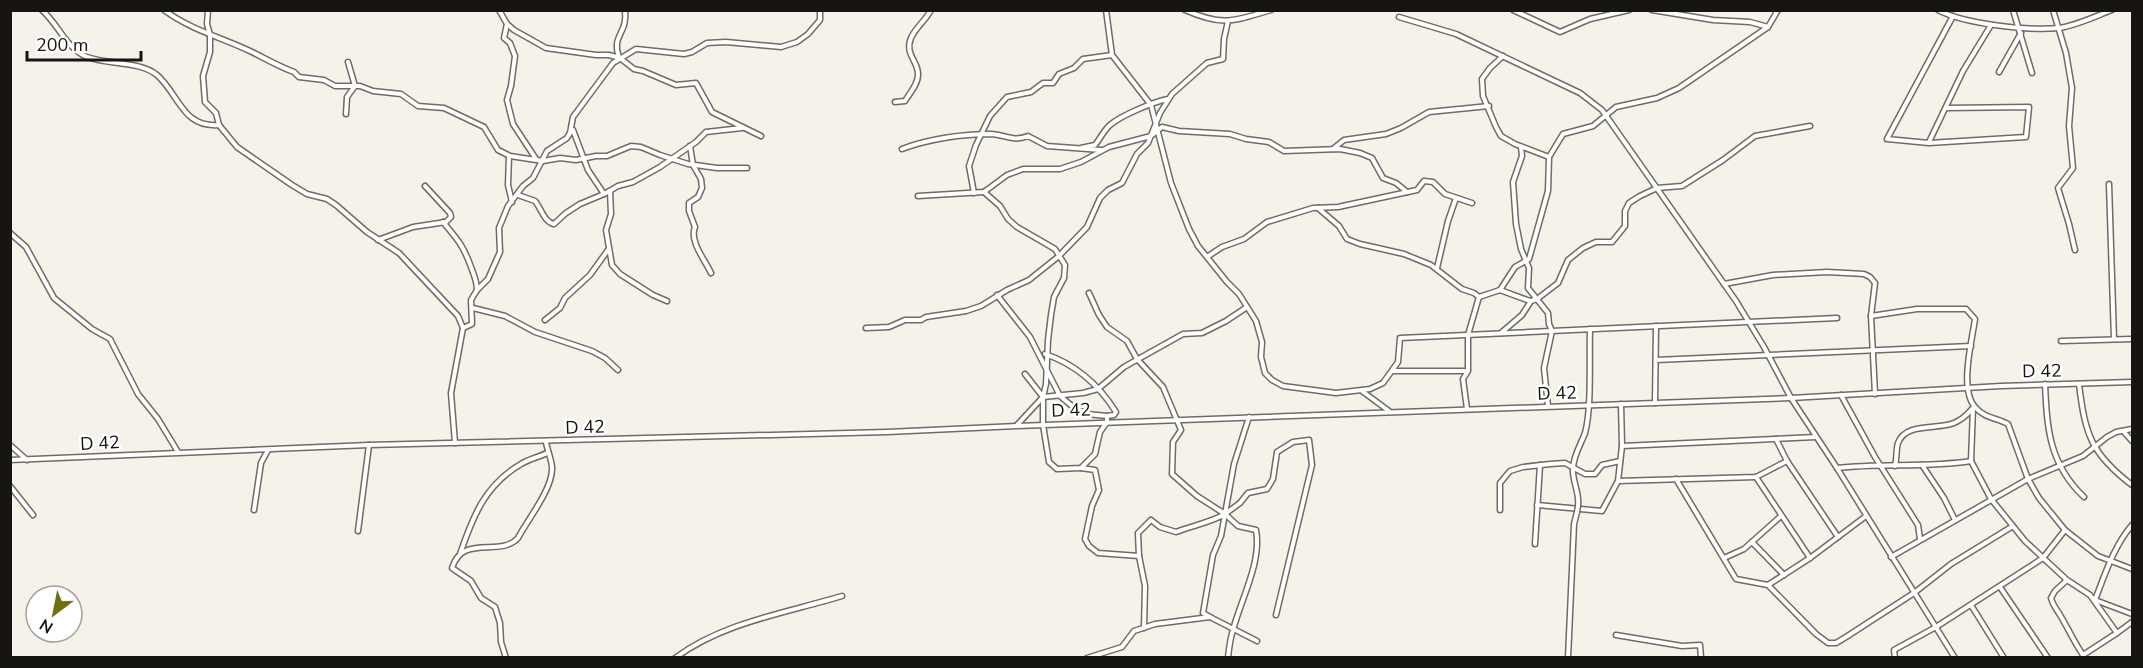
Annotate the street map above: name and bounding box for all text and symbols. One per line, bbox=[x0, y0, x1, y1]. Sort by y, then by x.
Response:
scale bar bbox=[27, 24, 141, 62]
text: 200 m bbox=[36, 33, 88, 57]
street label: D 42 bbox=[2022, 359, 2062, 383]
street label: D 42 bbox=[1537, 380, 1577, 406]
street label: D 42 bbox=[1051, 397, 1091, 423]
street label: D 42 bbox=[565, 414, 605, 440]
street label: D 42 bbox=[80, 430, 120, 456]
north arrow bbox=[24, 584, 84, 644]
text: N bbox=[36, 613, 57, 638]

